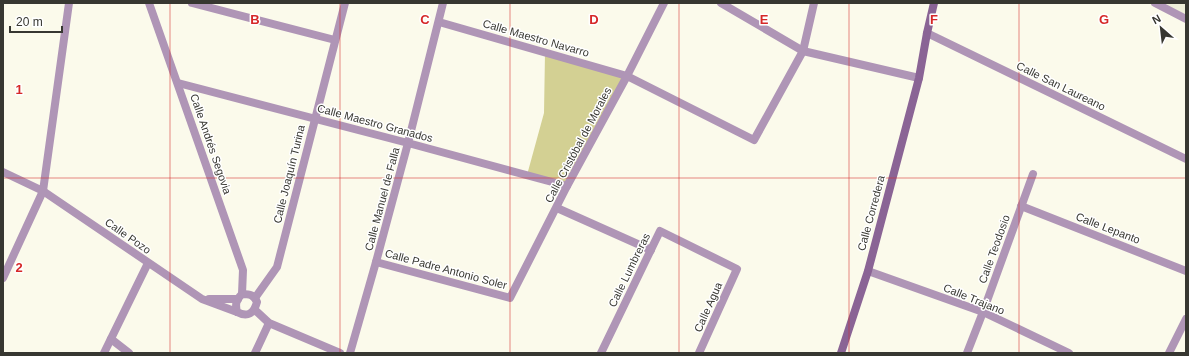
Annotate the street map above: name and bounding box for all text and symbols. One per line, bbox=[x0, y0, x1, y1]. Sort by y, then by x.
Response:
scale bar bbox=[10, 8, 62, 34]
north arrow bbox=[1141, 8, 1181, 48]
text: B bbox=[250, 12, 260, 27]
text: C bbox=[420, 12, 430, 27]
text: D bbox=[589, 12, 599, 27]
text: E bbox=[760, 12, 769, 27]
text: F bbox=[930, 12, 938, 27]
text: G bbox=[1099, 12, 1109, 27]
text: N bbox=[1150, 12, 1163, 26]
text: 20 m bbox=[16, 15, 43, 29]
street label: Calle Maestro Navarro bbox=[481, 17, 591, 59]
street label: Calle San Laureano bbox=[1015, 59, 1107, 113]
text: 1 bbox=[15, 82, 23, 97]
street label: Calle Cristóbal de Morales bbox=[542, 85, 614, 205]
street label: Calle Andrés Segovia bbox=[188, 92, 234, 197]
street label: Calle Maestro Granados bbox=[316, 102, 435, 144]
street label: Calle Joaquín Turina bbox=[271, 123, 307, 224]
street label: Calle Manuel de Falla bbox=[362, 145, 402, 252]
street label: Calle Corredera bbox=[855, 173, 887, 252]
street label: Calle Lepanto bbox=[1074, 210, 1142, 246]
street label: Calle Teodosio bbox=[976, 213, 1012, 285]
street label: Calle Pozo bbox=[103, 216, 153, 256]
street label: Calle Lumbreras bbox=[606, 231, 652, 309]
street label: Calle Padre Antonio Soler bbox=[384, 247, 509, 291]
text: 2 bbox=[15, 260, 23, 275]
street label: Calle Agua bbox=[692, 279, 725, 334]
street label: Calle Trajano bbox=[942, 281, 1006, 317]

